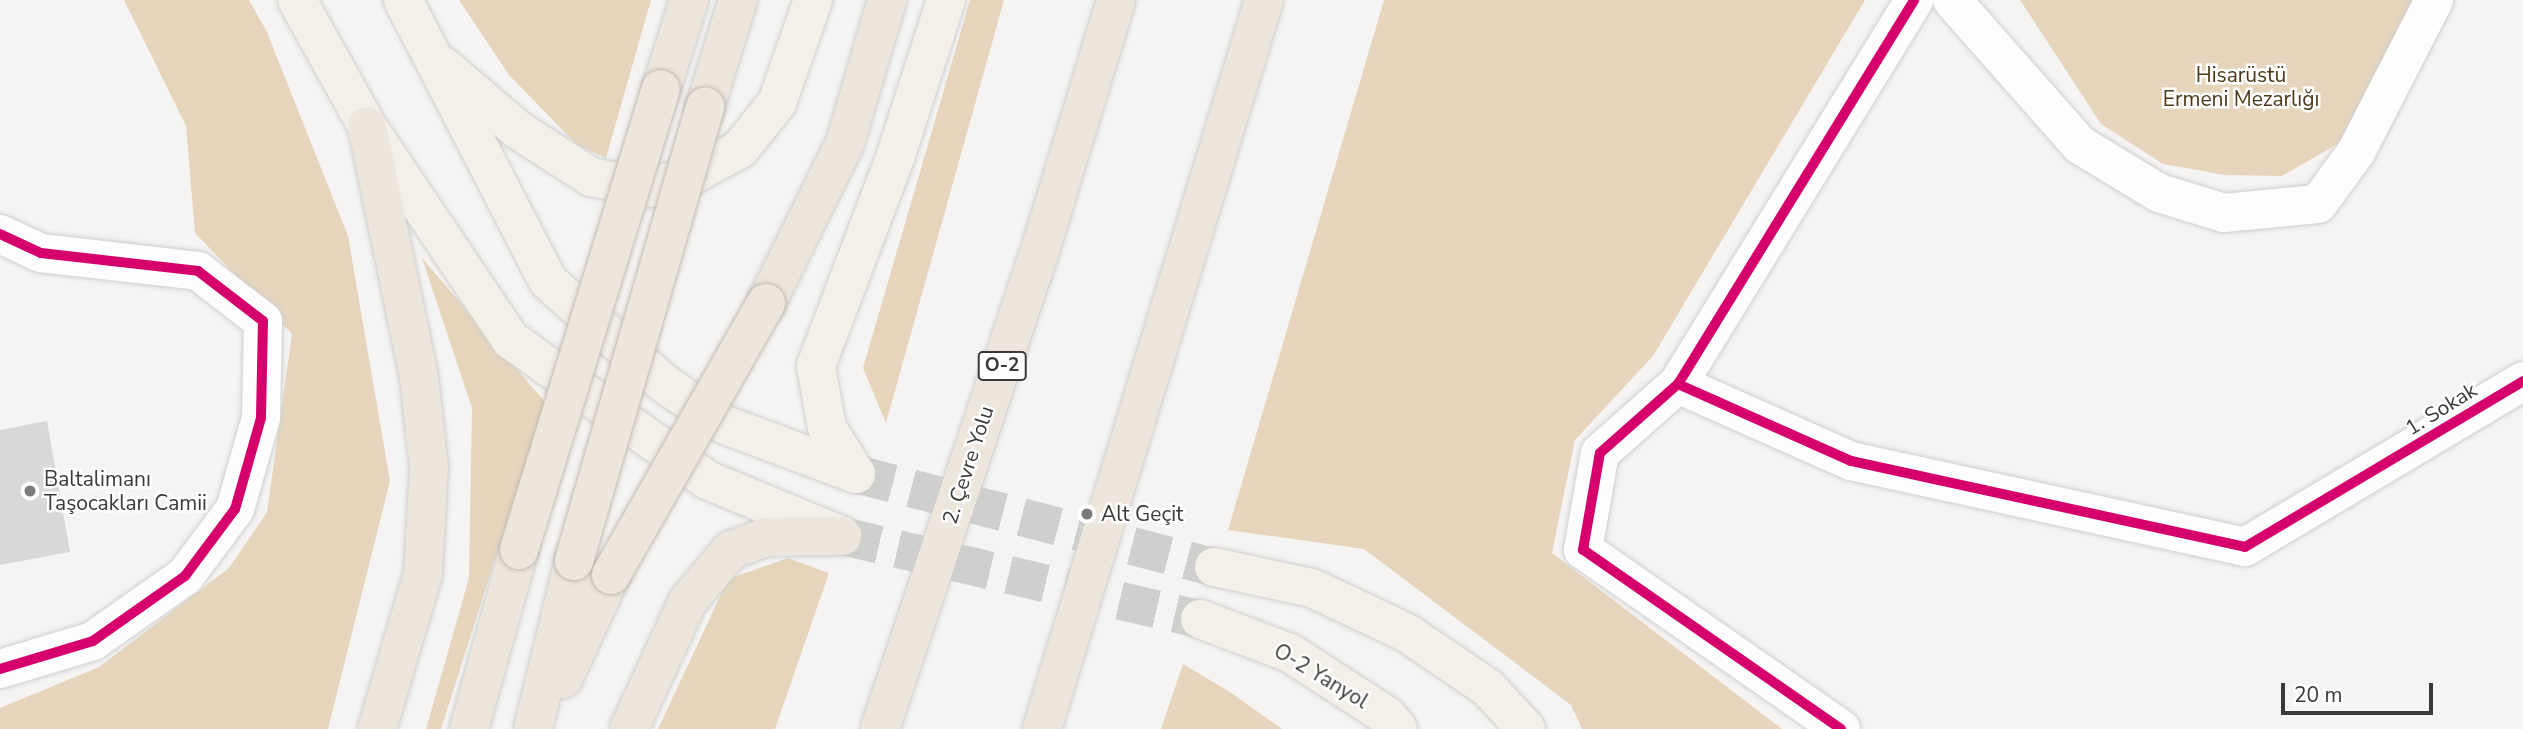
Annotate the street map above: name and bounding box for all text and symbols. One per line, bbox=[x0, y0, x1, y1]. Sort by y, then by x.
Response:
park label: Hisarüstü Ermeni Mezarlığı bbox=[2163, 62, 2319, 112]
road number: O-2 bbox=[978, 350, 1026, 382]
street label: 1. Sokak bbox=[2401, 377, 2481, 441]
street label: 2. Çevre Yolu bbox=[937, 403, 999, 527]
place label: Baltalimanı Taşocakları Camii bbox=[44, 466, 207, 516]
marker: Baltalimanı Taşocakları Camii bbox=[22, 483, 38, 499]
place label: Alt Geçit bbox=[1101, 501, 1183, 527]
marker: Alt Geçit bbox=[1079, 506, 1095, 522]
street label: O-2 Yanyol bbox=[1269, 638, 1373, 714]
scale bar bbox=[2285, 670, 2437, 714]
text: 20 m bbox=[2294, 681, 2343, 709]

